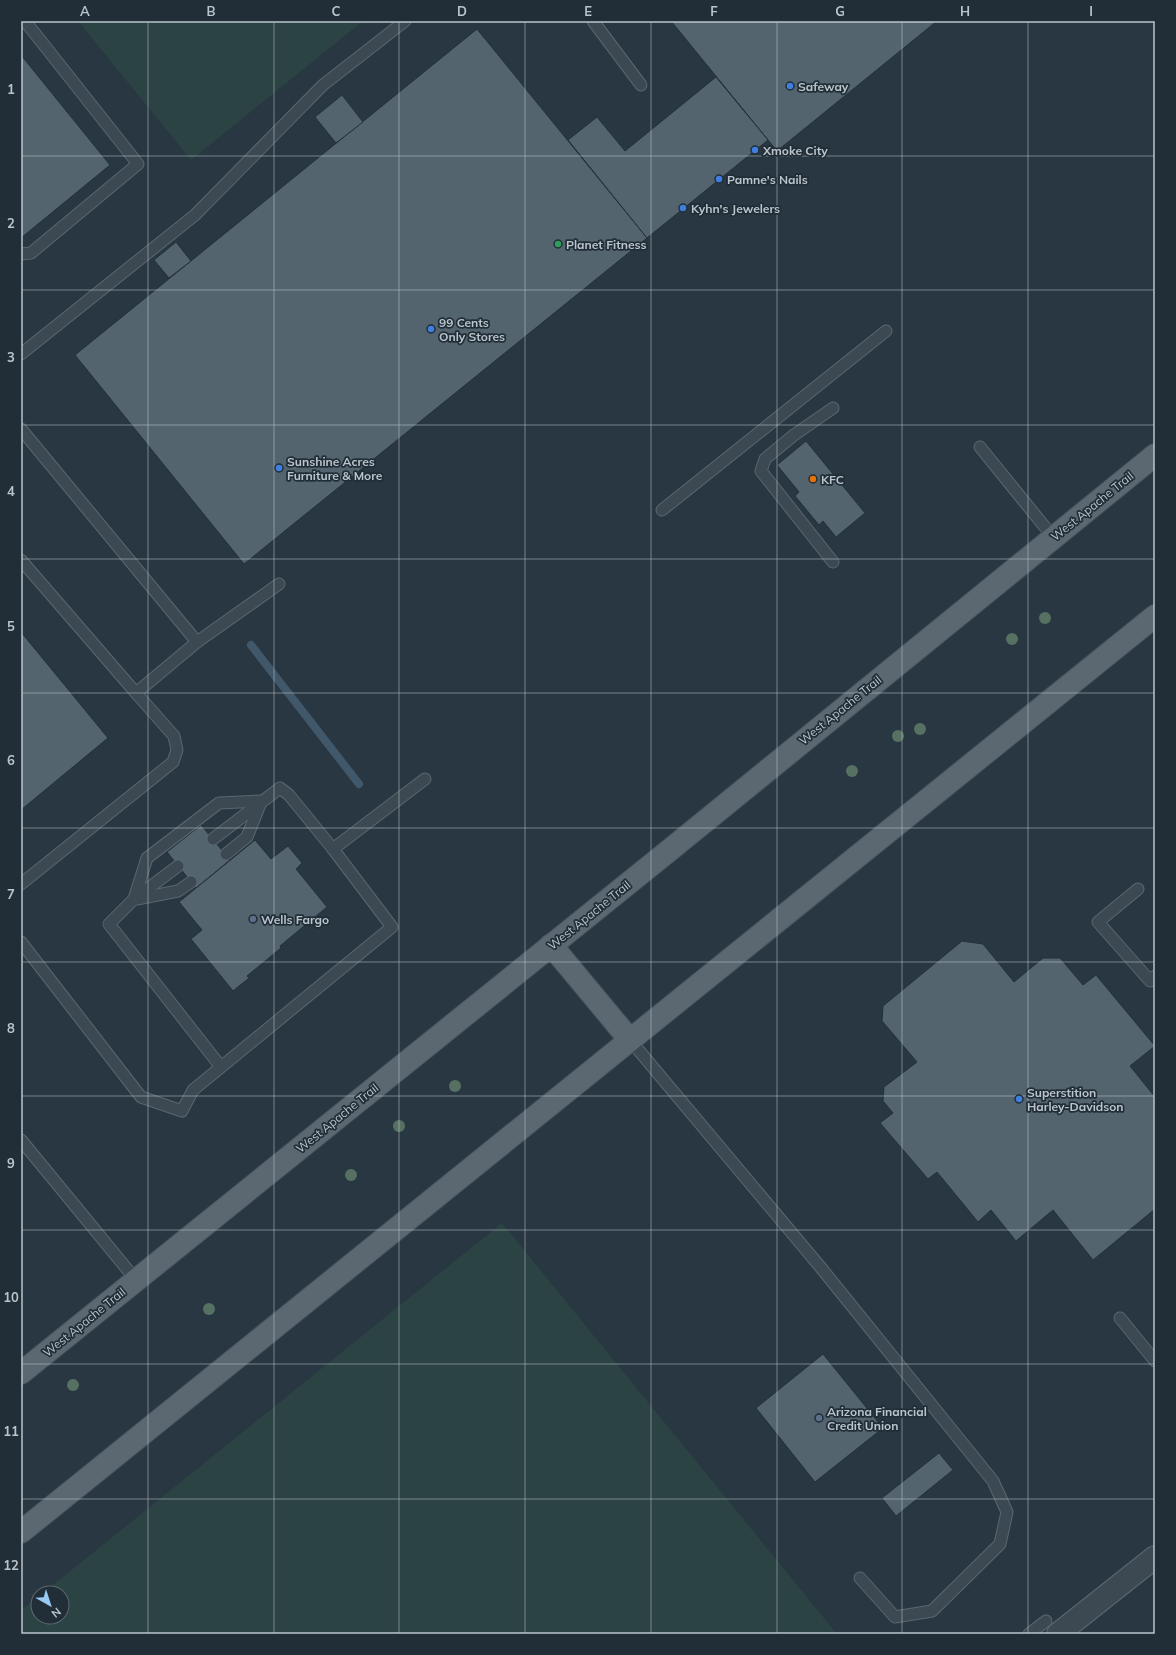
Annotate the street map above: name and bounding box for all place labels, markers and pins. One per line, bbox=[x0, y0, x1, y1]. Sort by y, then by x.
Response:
place label: Safeway bbox=[798, 79, 849, 94]
marker: Safeway bbox=[785, 81, 795, 91]
place label: Xmoke City bbox=[762, 143, 828, 158]
marker: Xmoke City bbox=[750, 145, 760, 155]
place label: Pamne's Nails bbox=[727, 172, 808, 187]
marker: Pamne's Nails bbox=[714, 174, 724, 184]
place label: Kyhn's Jewelers bbox=[691, 201, 780, 216]
marker: Kyhn's Jewelers bbox=[678, 203, 688, 213]
place label: Planet Fitness bbox=[566, 237, 647, 252]
marker: Planet Fitness bbox=[553, 239, 563, 249]
place label: 99 Cents Only Stores bbox=[439, 315, 505, 344]
marker: 99 Cents Only Stores bbox=[426, 324, 436, 334]
place label: Sunshine Acres Furniture & More bbox=[287, 454, 383, 483]
marker: Sunshine Acres Furniture & More bbox=[274, 463, 284, 473]
place label: KFC bbox=[821, 472, 844, 487]
marker: KFC bbox=[808, 474, 818, 484]
place label: Wells Fargo bbox=[261, 912, 329, 927]
marker: Wells Fargo bbox=[248, 914, 258, 924]
place label: Superstition Harley-Davidson bbox=[1027, 1085, 1124, 1114]
marker: Superstition Harley-Davidson bbox=[1014, 1094, 1024, 1104]
place label: Arizona Financial Credit Union bbox=[827, 1404, 927, 1433]
marker: Arizona Financial Credit Union bbox=[814, 1413, 824, 1423]

